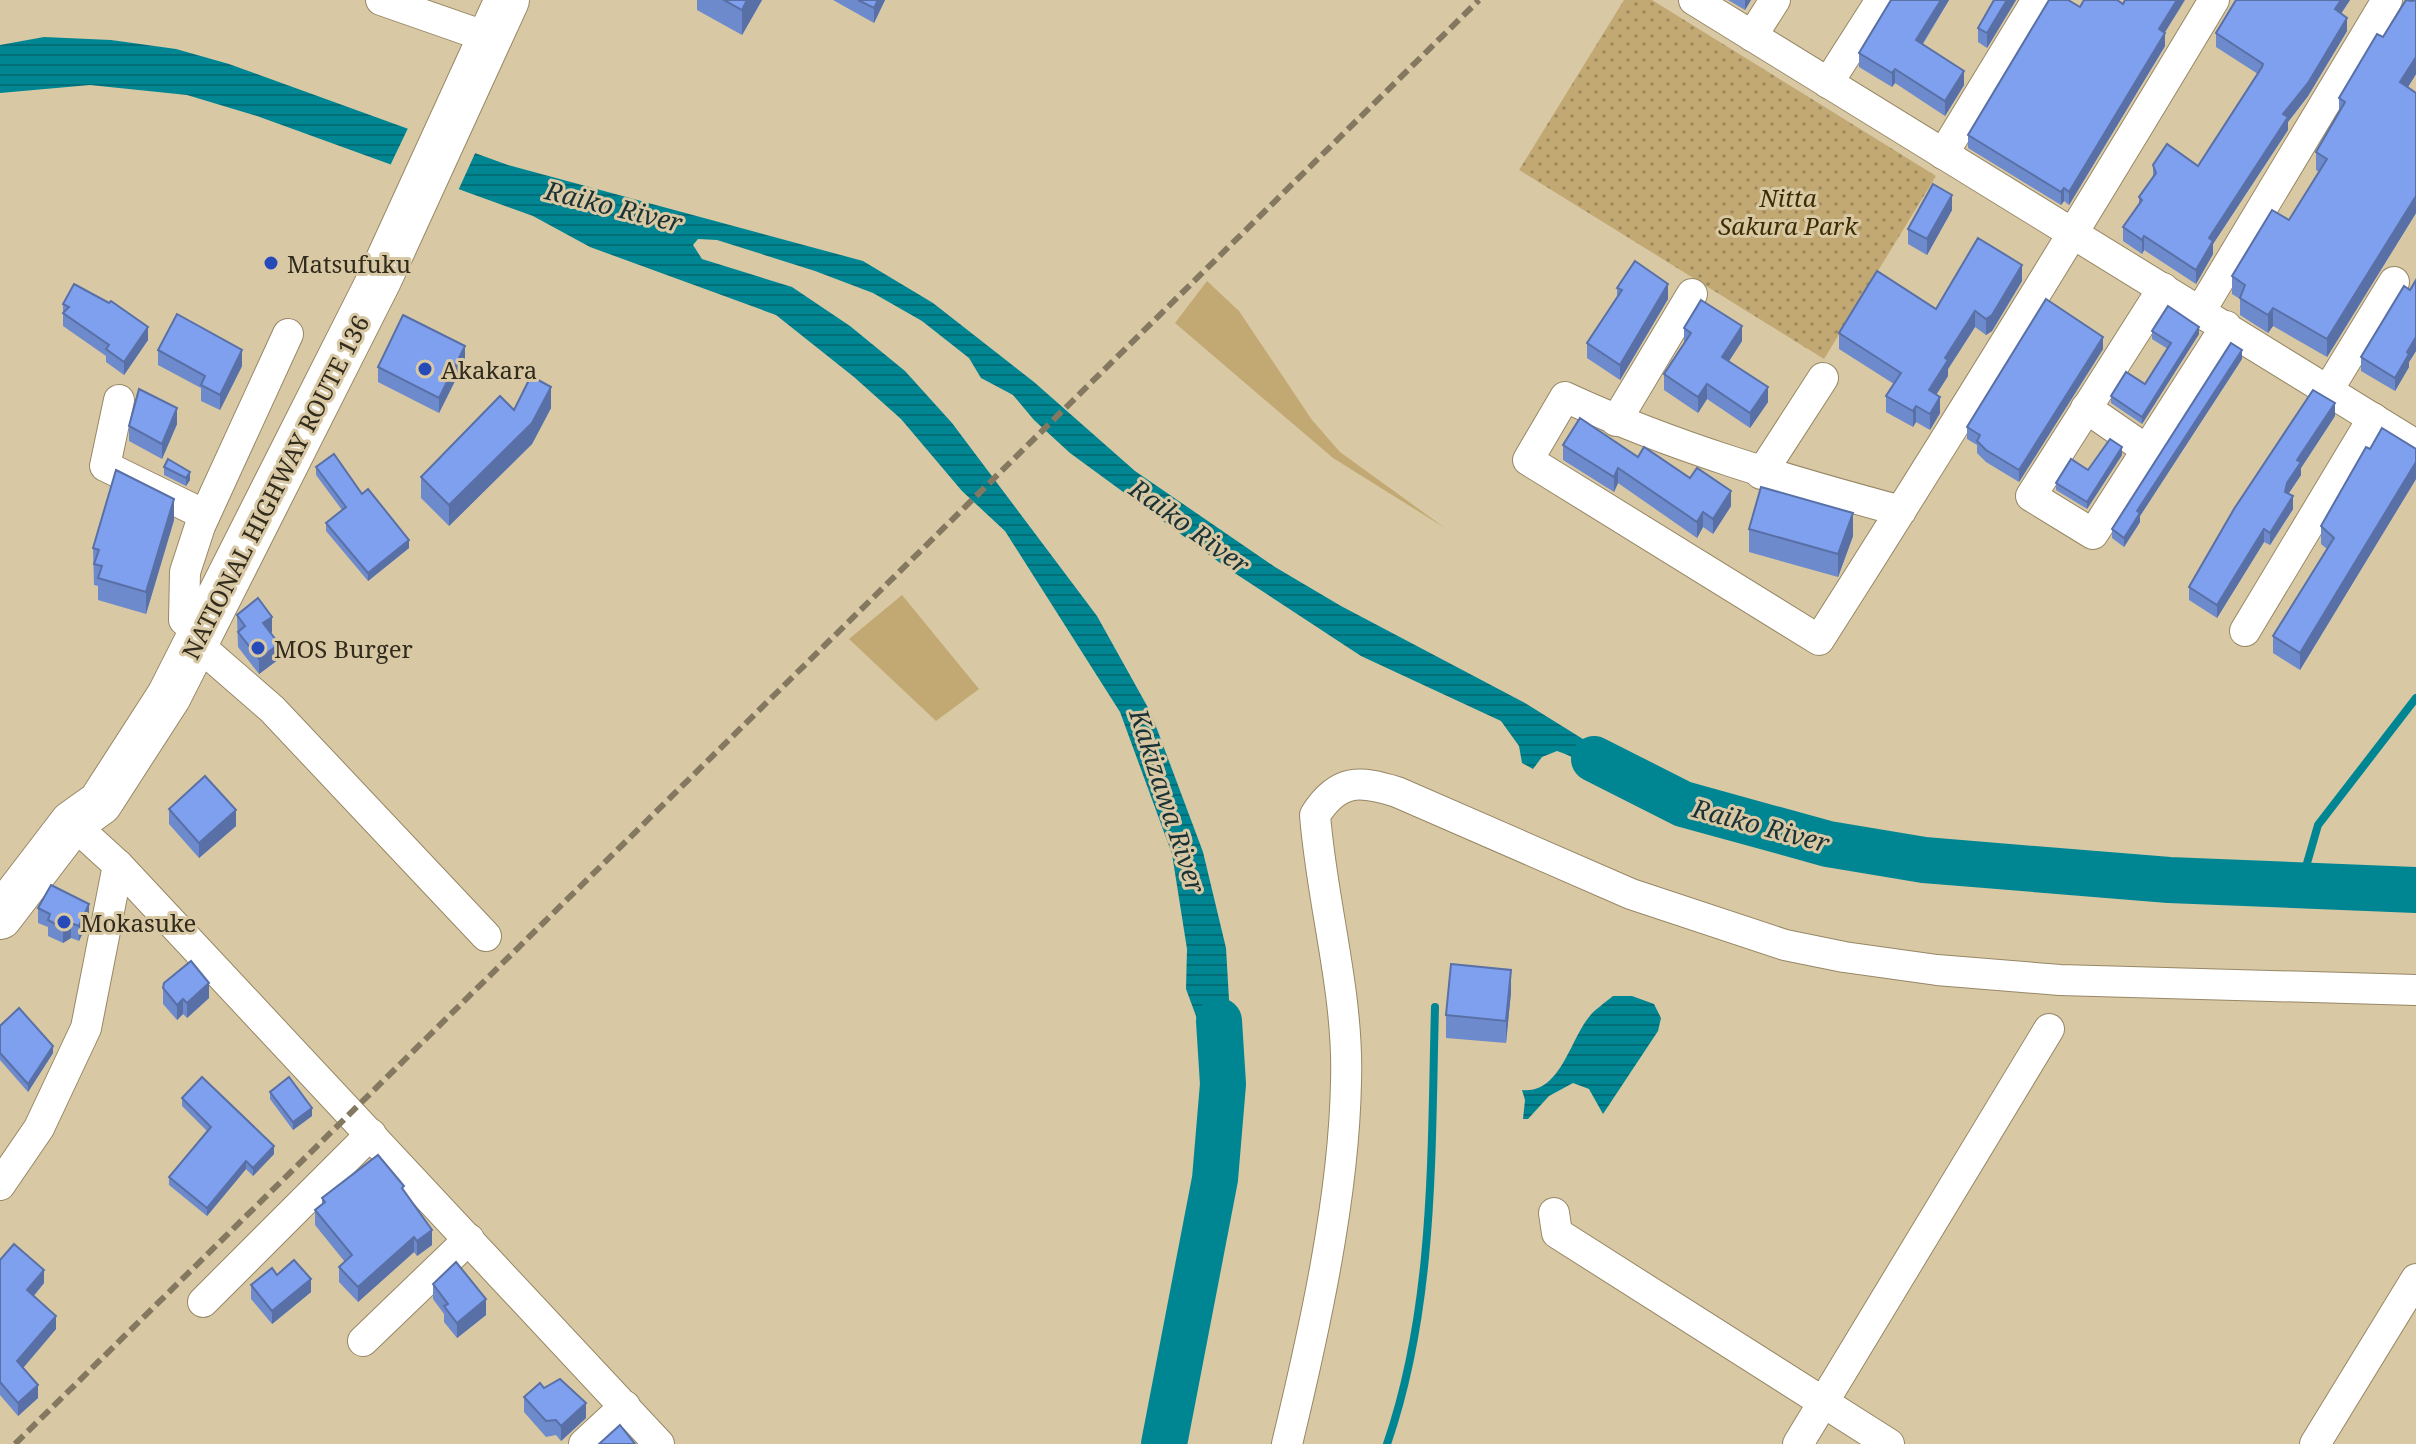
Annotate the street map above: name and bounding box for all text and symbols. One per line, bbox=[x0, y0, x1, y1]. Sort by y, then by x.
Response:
water label: Raiko River bbox=[541, 171, 687, 241]
park label: Nitta Sakura Park bbox=[1718, 181, 1859, 242]
place label: Matsufuku bbox=[287, 247, 411, 280]
marker: Matsufuku bbox=[262, 254, 280, 272]
street label: NATIONAL HIGHWAY ROUTE 136 bbox=[174, 309, 376, 665]
place label: Akakara bbox=[441, 353, 537, 386]
marker: Akakara bbox=[416, 360, 434, 378]
water label: Raiko River bbox=[1122, 470, 1258, 582]
place label: MOS Burger bbox=[274, 632, 413, 665]
marker: MOS Burger bbox=[249, 639, 267, 657]
water label: Kakizawa River bbox=[1121, 703, 1215, 898]
water label: Raiko River bbox=[1688, 789, 1834, 861]
place label: Mokasuke bbox=[80, 906, 196, 939]
marker: Mokasuke bbox=[55, 913, 73, 931]

